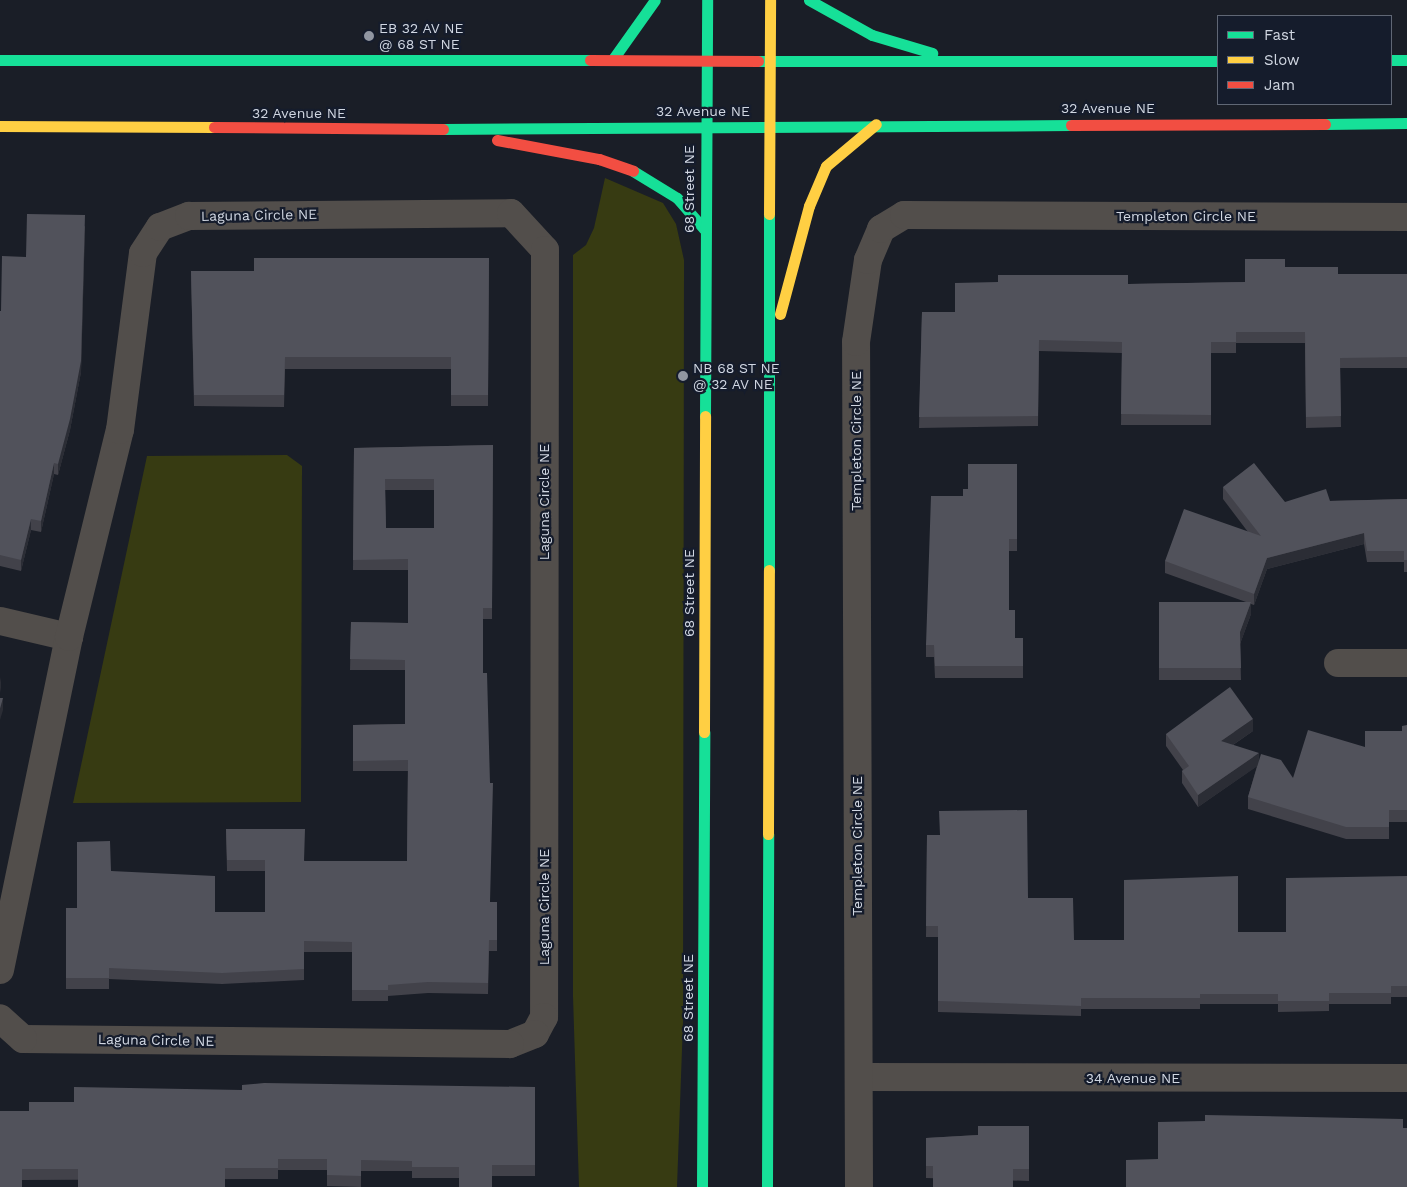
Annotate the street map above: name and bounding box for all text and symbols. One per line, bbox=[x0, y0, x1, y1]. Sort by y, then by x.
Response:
legend bbox=[1217, 15, 1392, 105]
place label: EB 32 AV NE @ 68 ST NE bbox=[379, 20, 464, 52]
text: Fast bbox=[1264, 26, 1295, 44]
marker: EB 32 AV NE @ 68 ST NE bbox=[363, 30, 375, 42]
text: Slow bbox=[1264, 51, 1300, 69]
text: Jam bbox=[1264, 76, 1295, 94]
street label: 32 Avenue NE bbox=[1061, 100, 1155, 116]
street label: 32 Avenue NE bbox=[656, 103, 750, 119]
street label: 32 Avenue NE bbox=[252, 105, 346, 121]
street label: 68 Street NE bbox=[681, 145, 697, 233]
street label: Laguna Circle NE bbox=[200, 206, 318, 224]
street label: Templeton Circle NE bbox=[1116, 208, 1256, 224]
place label: NB 68 ST NE @ 32 AV NE bbox=[693, 360, 780, 392]
marker: NB 68 ST NE @ 32 AV NE bbox=[677, 370, 689, 382]
street label: Templeton Circle NE bbox=[848, 371, 864, 511]
street label: Laguna Circle NE bbox=[536, 444, 552, 560]
street label: 68 Street NE bbox=[681, 549, 697, 637]
street label: Templeton Circle NE bbox=[849, 776, 865, 916]
street label: Laguna Circle NE bbox=[536, 849, 552, 965]
street label: 68 Street NE bbox=[680, 954, 696, 1042]
street label: Laguna Circle NE bbox=[97, 1031, 215, 1049]
street label: 34 Avenue NE bbox=[1086, 1070, 1180, 1086]

